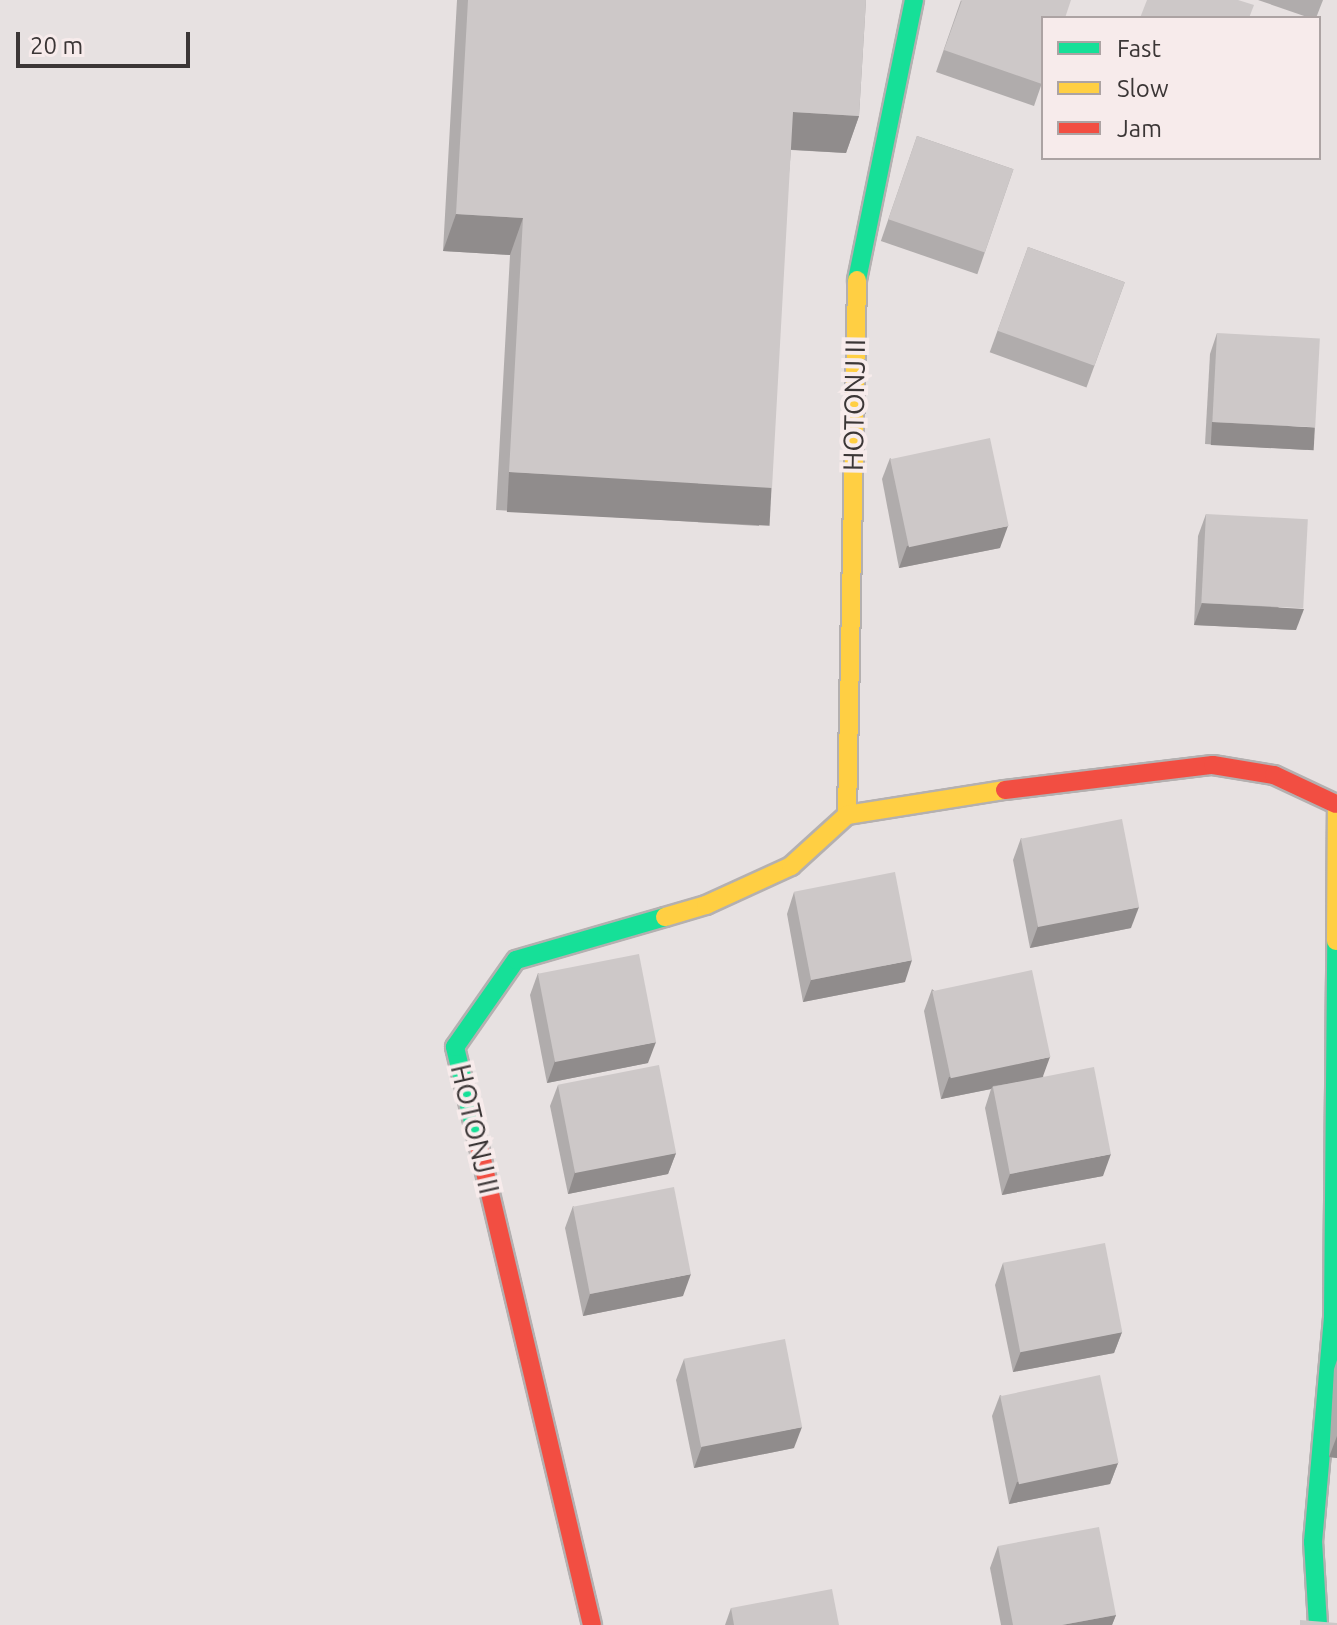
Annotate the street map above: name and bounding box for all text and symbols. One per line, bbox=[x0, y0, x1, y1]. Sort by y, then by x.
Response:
scale bar bbox=[20, 16, 194, 66]
legend bbox=[1041, 16, 1321, 160]
text: 20 m bbox=[30, 32, 83, 59]
text: Fast bbox=[1117, 35, 1161, 62]
text: Slow bbox=[1117, 75, 1169, 102]
text: Jam bbox=[1117, 115, 1162, 142]
street label: HOTONJ II bbox=[836, 339, 872, 471]
street label: HOTONJ II bbox=[444, 1061, 506, 1197]

